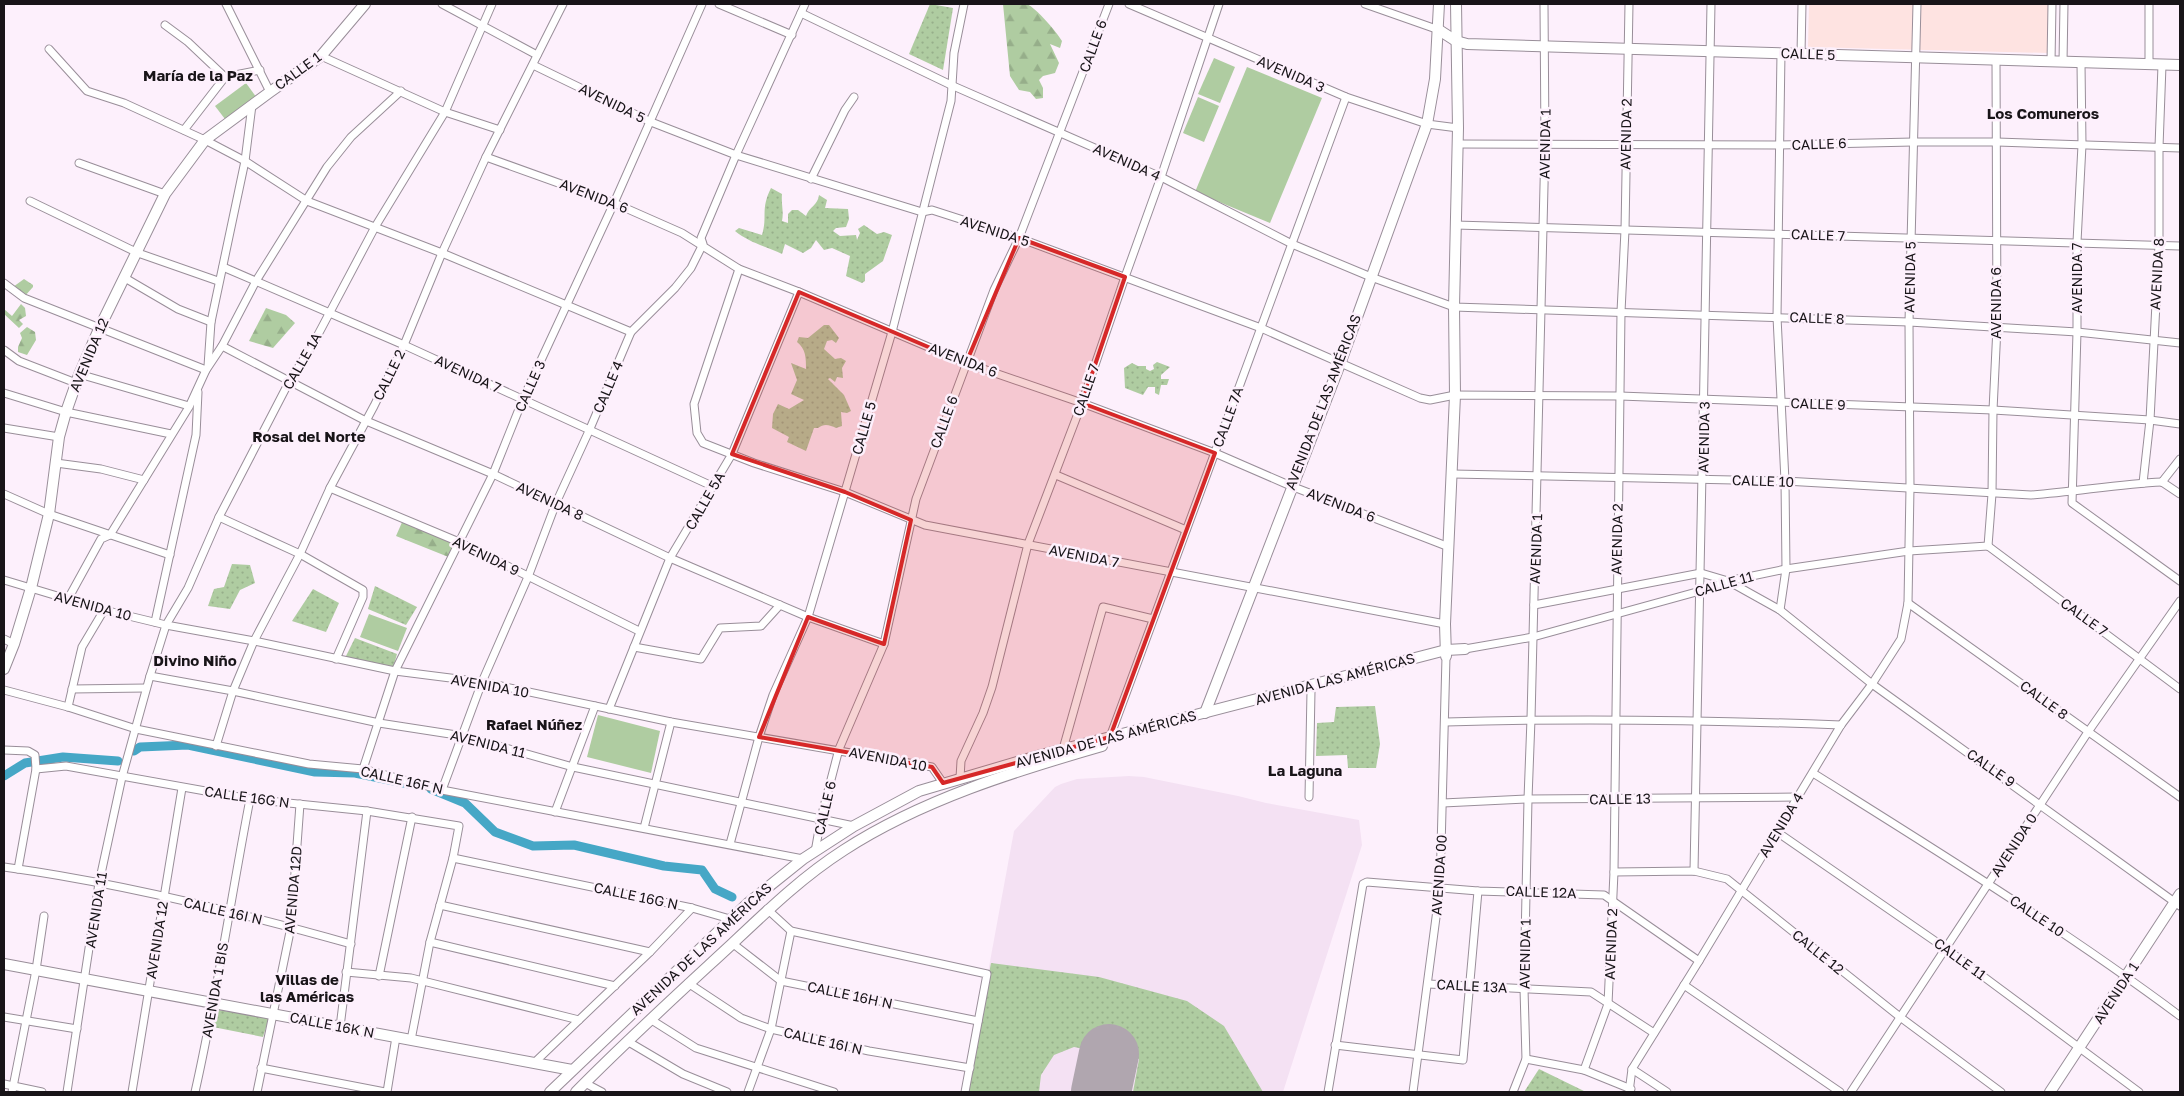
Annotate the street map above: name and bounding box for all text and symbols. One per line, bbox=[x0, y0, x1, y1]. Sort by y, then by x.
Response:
street label: CALLE 6 bbox=[1075, 17, 1110, 75]
street label: CALLE 5 bbox=[1780, 44, 1836, 63]
street label: CALLE 1 bbox=[271, 48, 324, 93]
street label: AVENIDA 3 bbox=[1255, 52, 1328, 95]
district label: María de la Paz bbox=[143, 66, 253, 84]
street label: AVENIDA 5 bbox=[576, 79, 648, 126]
street label: AVENIDA 2 bbox=[1616, 98, 1635, 170]
district label: Los Comuneros bbox=[1987, 104, 2099, 122]
street label: AVENIDA 1 bbox=[1535, 109, 1554, 179]
street label: CALLE 6 bbox=[1791, 134, 1847, 153]
street label: AVENIDA 4 bbox=[1091, 139, 1164, 184]
street label: AVENIDA 6 bbox=[558, 175, 631, 216]
street label: AVENIDA 5 bbox=[958, 211, 1032, 250]
street label: CALLE 7 bbox=[1791, 225, 1845, 244]
street label: AVENIDA 8 bbox=[2146, 238, 2167, 310]
street label: AVENIDA 5 bbox=[1900, 241, 1919, 313]
street label: AVENIDA 7 bbox=[2068, 243, 2085, 313]
street label: AVENIDA 6 bbox=[1987, 267, 2004, 339]
street label: CALLE 8 bbox=[1789, 308, 1845, 327]
street label: AVENIDA DE LAS AMÉRICAS bbox=[1281, 312, 1364, 492]
street label: AVENIDA 12 bbox=[65, 315, 112, 394]
street label: CALLE 1A bbox=[279, 329, 325, 392]
street label: AVENIDA 6 bbox=[927, 339, 1000, 380]
street label: CALLE 2 bbox=[369, 346, 408, 403]
street label: AVENIDA 7 bbox=[432, 351, 504, 396]
street label: CALLE 3 bbox=[511, 357, 548, 414]
street label: CALLE 4 bbox=[589, 358, 626, 416]
street label: CALLE 7 bbox=[1069, 362, 1102, 418]
street label: CALLE 7A bbox=[1209, 384, 1247, 450]
street label: CALLE 6 bbox=[926, 393, 961, 451]
street label: CALLE 9 bbox=[1790, 394, 1846, 413]
street label: CALLE 5 bbox=[848, 399, 879, 457]
street label: AVENIDA 3 bbox=[1694, 401, 1713, 473]
district label: Rosal del Norte bbox=[252, 427, 366, 445]
street label: CALLE 5A bbox=[681, 468, 728, 533]
street label: CALLE 10 bbox=[1732, 471, 1794, 490]
street label: AVENIDA 8 bbox=[514, 478, 586, 523]
street label: AVENIDA 6 bbox=[1305, 484, 1378, 525]
street label: AVENIDA 2 bbox=[1607, 503, 1626, 575]
street label: AVENIDA 1 bbox=[1526, 513, 1545, 584]
street label: AVENIDA 9 bbox=[450, 532, 522, 579]
street label: AVENIDA 7 bbox=[1048, 540, 1121, 571]
street label: CALLE 11 bbox=[1693, 567, 1755, 600]
street label: AVENIDA 10 bbox=[53, 587, 133, 624]
street label: CALLE 7 bbox=[2057, 594, 2111, 639]
street label: AVENIDA LAS AMÉRICAS bbox=[1253, 649, 1417, 708]
district label: Divino Niño bbox=[153, 651, 237, 669]
street label: AVENIDA 10 bbox=[450, 670, 530, 701]
street label: CALLE 8 bbox=[2017, 677, 2072, 723]
street label: AVENIDA DE LAS AMÉRICAS bbox=[1013, 706, 1198, 771]
district label: Rafael Núñez bbox=[486, 715, 582, 733]
street label: AVENIDA 11 bbox=[449, 726, 528, 761]
street label: AVENIDA 10 bbox=[848, 743, 928, 774]
street label: CALLE 9 bbox=[1964, 745, 2019, 790]
district label: La Laguna bbox=[1268, 761, 1343, 779]
street label: CALLE 16F N bbox=[359, 762, 445, 797]
street label: CALLE 6 bbox=[810, 779, 839, 837]
street label: CALLE 16G N bbox=[203, 782, 291, 811]
street label: CALLE 13 bbox=[1589, 789, 1651, 808]
street label: AVENIDA 4 bbox=[1755, 789, 1806, 860]
street label: AVENIDA 0 bbox=[1987, 810, 2040, 880]
street label: AVENIDA 00 bbox=[1427, 834, 1450, 916]
street label: AVENIDA 12D bbox=[280, 845, 305, 935]
street label: AVENIDA 11 bbox=[81, 870, 110, 949]
street label: CALLE 16G N bbox=[592, 878, 680, 913]
street label: AVENIDA DE LAS AMÉRICAS bbox=[627, 879, 775, 1019]
street label: CALLE 12A bbox=[1505, 882, 1577, 901]
street label: CALLE 10 bbox=[2007, 891, 2068, 940]
street label: CALLE 16I N bbox=[182, 893, 264, 928]
street label: AVENIDA 12 bbox=[142, 900, 171, 980]
street label: AVENIDA 2 bbox=[1601, 908, 1620, 980]
street label: AVENIDA 1 bbox=[1515, 919, 1534, 989]
street label: CALLE 12 bbox=[1789, 926, 1848, 978]
street label: CALLE 11 bbox=[1931, 934, 1990, 983]
street label: AVENIDA 1 BIS bbox=[198, 941, 231, 1039]
street label: AVENIDA 1 bbox=[2089, 958, 2142, 1027]
district label: Villas de las Américas bbox=[260, 970, 354, 1005]
street label: CALLE 13A bbox=[1436, 975, 1509, 996]
street label: CALLE 16H N bbox=[806, 977, 894, 1012]
street label: CALLE 16K N bbox=[288, 1008, 376, 1041]
street label: CALLE 16I N bbox=[782, 1023, 864, 1058]

